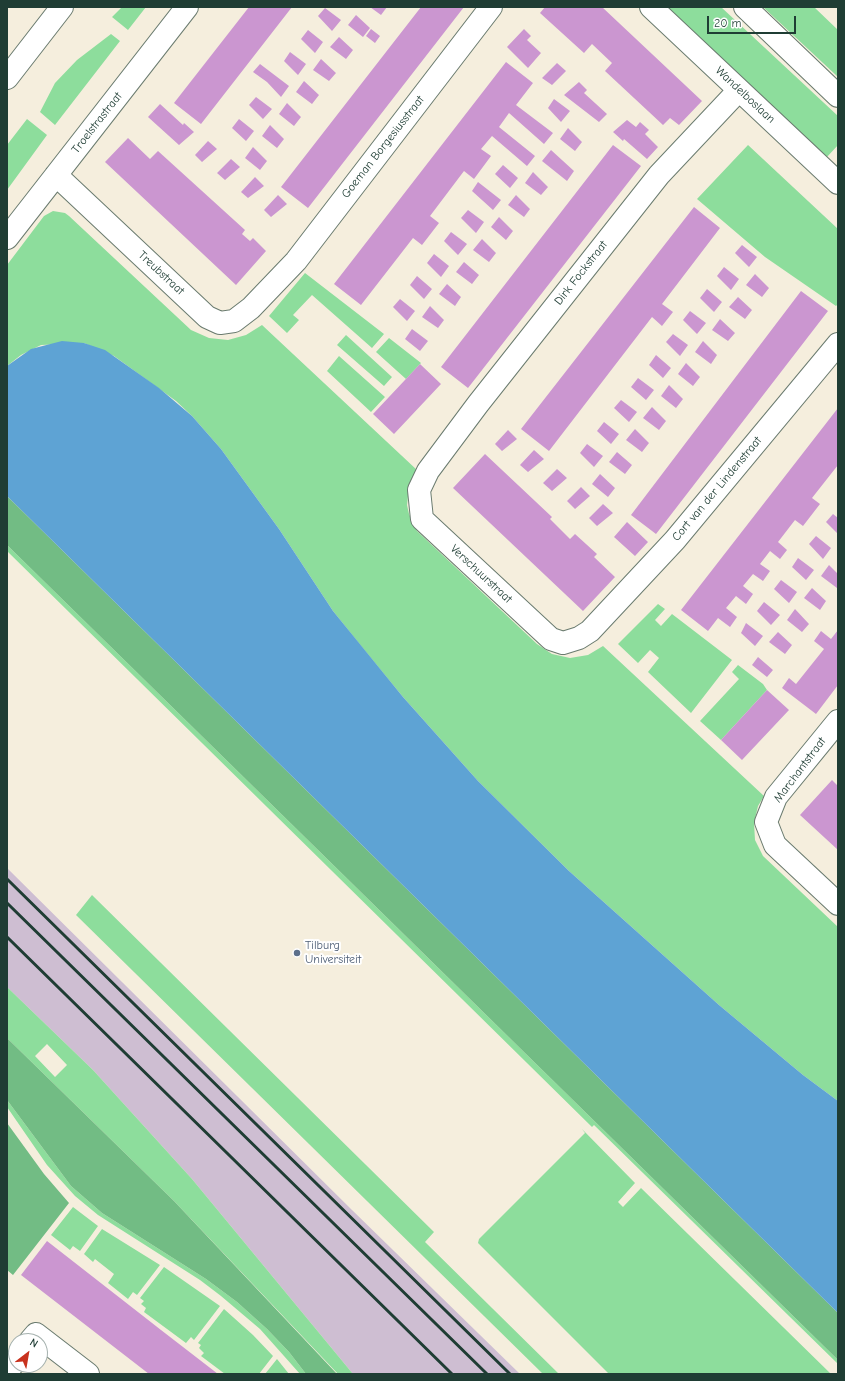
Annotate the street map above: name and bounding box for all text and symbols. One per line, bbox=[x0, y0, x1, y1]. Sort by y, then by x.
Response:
scale bar bbox=[709, 8, 798, 34]
text: 20 m bbox=[714, 16, 742, 30]
street label: Wandelboslaan bbox=[712, 64, 778, 126]
street label: Troelstrastraat bbox=[69, 90, 125, 156]
street label: Goeman Borgesiusstraat bbox=[339, 93, 427, 201]
street label: Dirk Fockstraat bbox=[551, 238, 611, 308]
street label: Treubstraat bbox=[135, 248, 187, 298]
street label: Cort van der Lindenstraat bbox=[669, 434, 765, 544]
street label: Verschuurstraat bbox=[447, 542, 515, 606]
street label: Marchantstraat bbox=[771, 735, 829, 805]
place label: Tilburg Universiteit bbox=[305, 939, 361, 967]
marker: Tilburg Universiteit bbox=[292, 948, 302, 958]
north arrow bbox=[8, 1333, 48, 1373]
text: N bbox=[27, 1336, 40, 1351]

